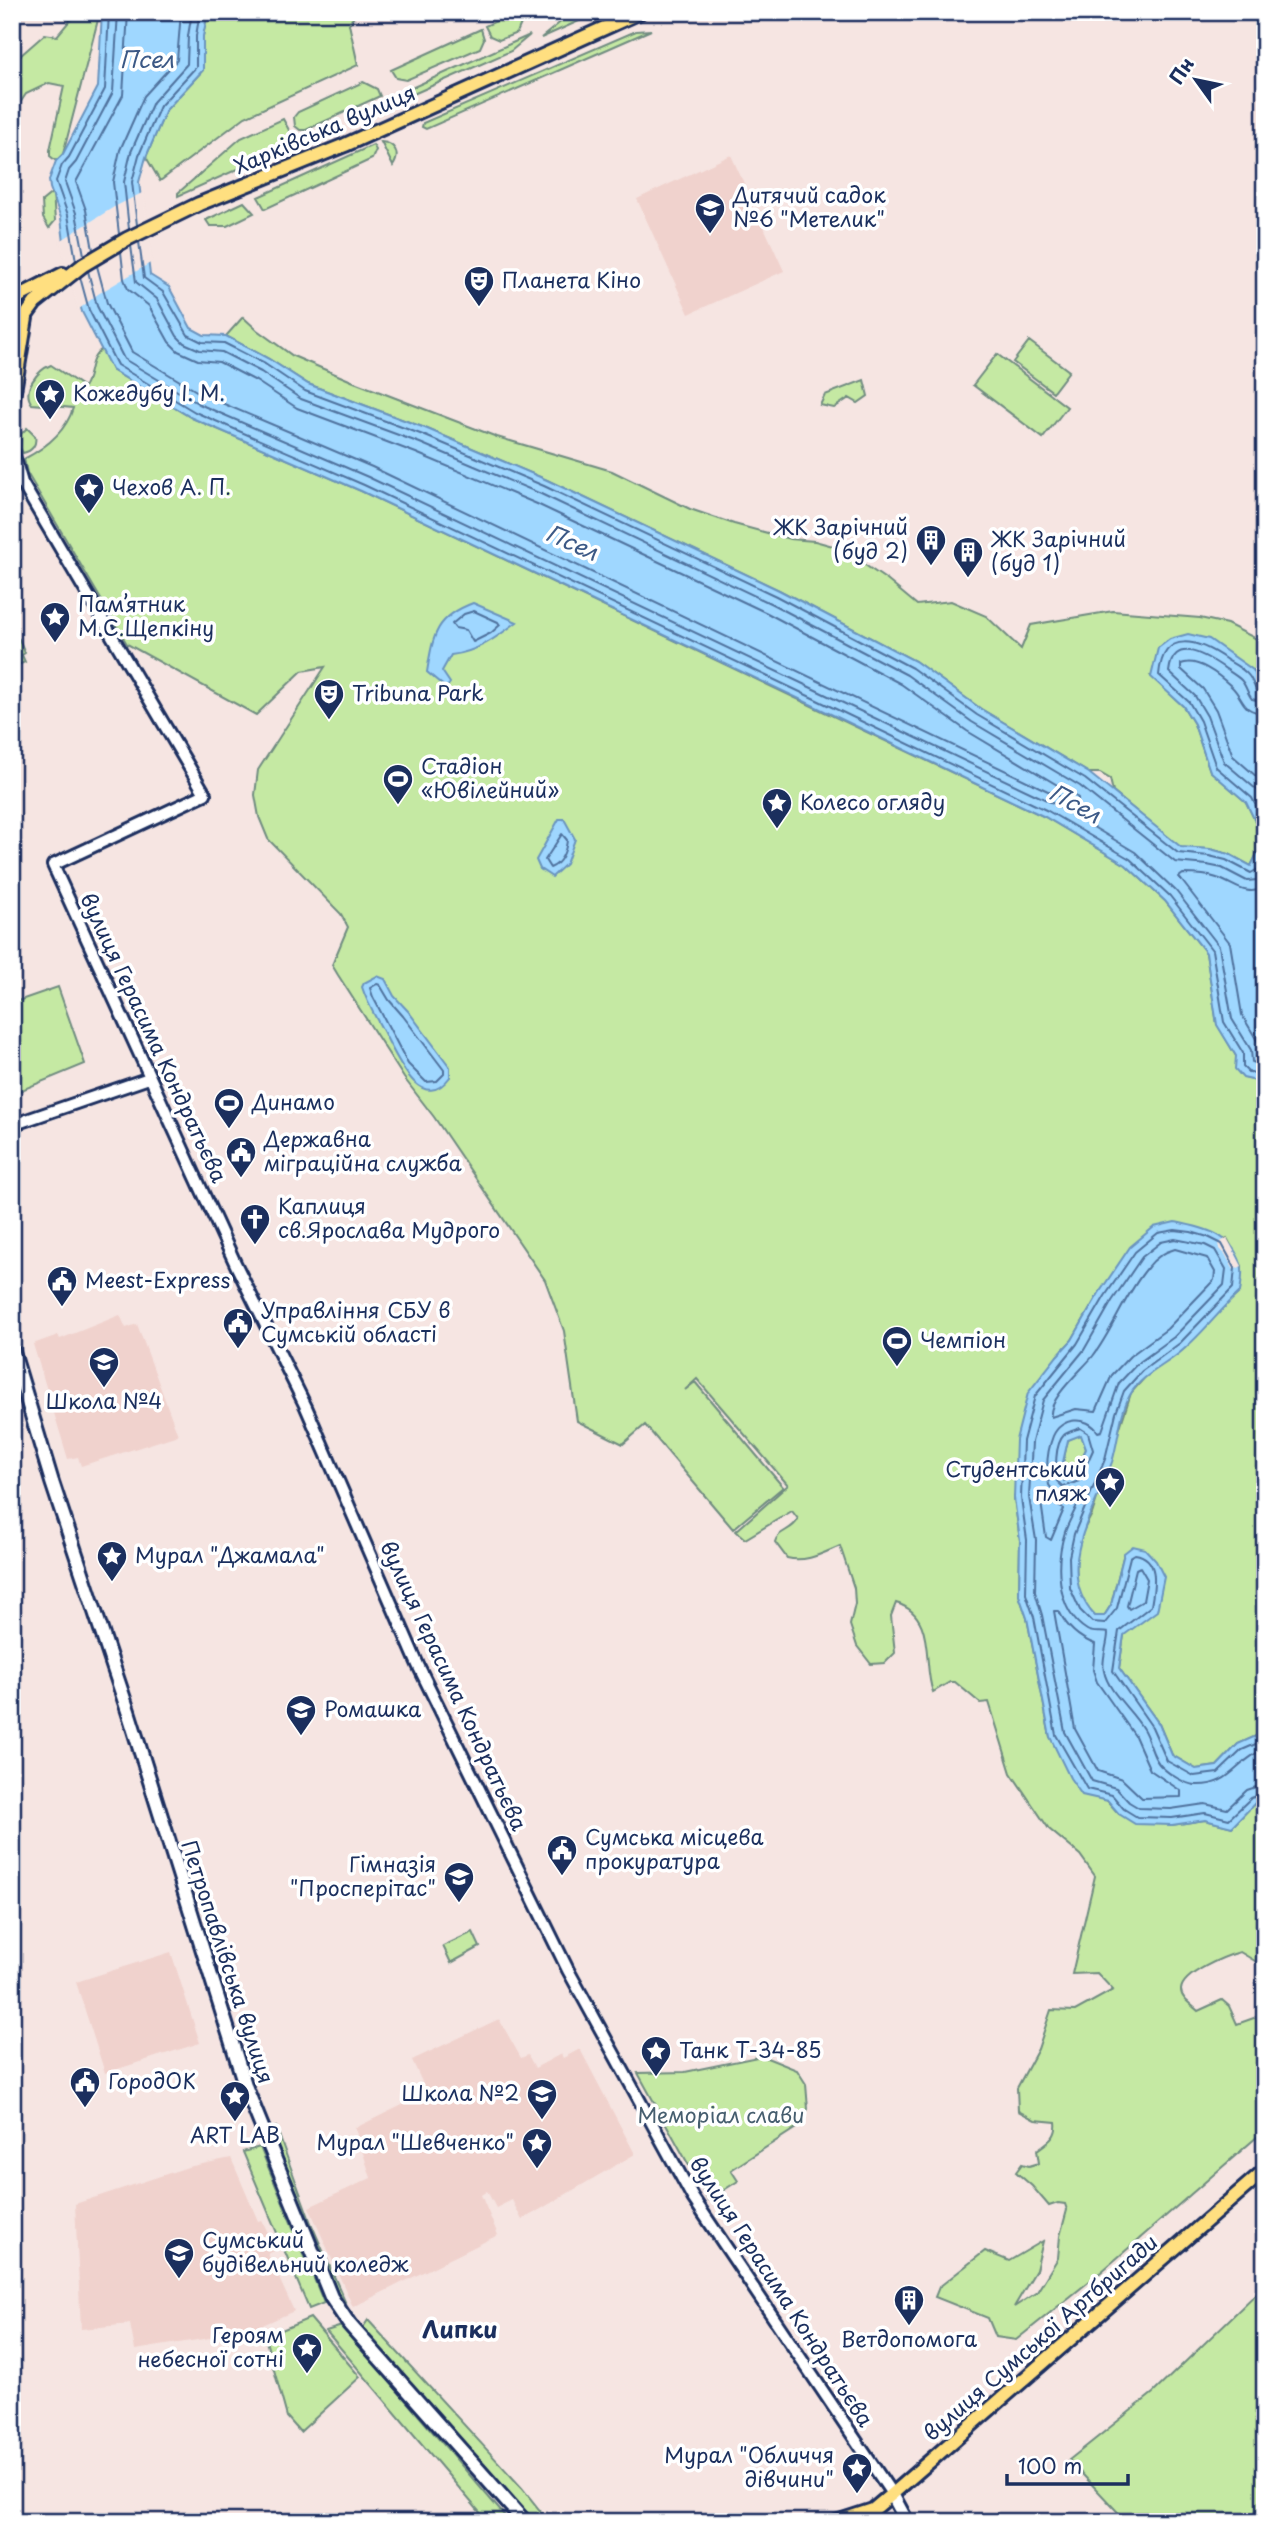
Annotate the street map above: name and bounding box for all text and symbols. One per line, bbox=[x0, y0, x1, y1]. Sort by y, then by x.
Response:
water label: Псел bbox=[120, 41, 174, 76]
north arrow bbox=[1162, 46, 1232, 116]
text: Пн bbox=[1162, 51, 1200, 89]
street label: Харківська вулиця bbox=[229, 75, 420, 181]
place label: Дитячий садок №6 "Метелик" bbox=[732, 178, 886, 234]
school or university icon: Дитячий садок №6 "Метелик" bbox=[693, 191, 727, 235]
place label: Планета Кіно bbox=[502, 263, 641, 295]
theatre icon: Планета Кіно bbox=[462, 264, 496, 308]
place label: Кожедубу І. М. bbox=[73, 376, 225, 408]
place icon: Кожедубу І. М. bbox=[33, 377, 67, 421]
place label: Чехов А. П. bbox=[112, 470, 231, 502]
place icon: Чехов А. П. bbox=[72, 471, 106, 515]
place label: ЖК Зарічний (буд 2) bbox=[772, 510, 908, 566]
water label: Псел bbox=[541, 515, 605, 569]
place label: ЖК Зарічний (буд 1) bbox=[990, 522, 1126, 578]
building icon: ЖК Зарічний (буд 2) bbox=[914, 523, 948, 567]
building icon: ЖК Зарічний (буд 1) bbox=[951, 535, 985, 579]
place label: Пам’ятник М.С.Щепкіну bbox=[78, 587, 214, 643]
place icon: Пам’ятник М.С.Щепкіну bbox=[38, 600, 72, 644]
place label: Tribuna Park bbox=[352, 676, 484, 708]
theatre icon: Tribuna Park bbox=[312, 677, 346, 721]
place label: Стадіон «Ювілейний» bbox=[421, 749, 559, 805]
sports icon: Стадіон «Ювілейний» bbox=[381, 762, 415, 806]
water label: Псел bbox=[1043, 774, 1108, 831]
place label: Колесо огляду bbox=[800, 785, 945, 817]
place icon: Колесо огляду bbox=[760, 786, 794, 830]
street label: вулиця Герасима Кондратьєва bbox=[73, 887, 237, 1188]
place label: Динамо bbox=[251, 1085, 335, 1117]
sports icon: Динамо bbox=[212, 1086, 246, 1130]
place label: Державна міграційна служба bbox=[263, 1122, 463, 1178]
public building icon: Державна міграційна служба bbox=[224, 1135, 258, 1179]
place label: Каплиця св.Ярослава Мудрого bbox=[278, 1189, 500, 1245]
church icon: Каплиця св.Ярослава Мудрого bbox=[238, 1202, 272, 1246]
place label: Meest-Express bbox=[85, 1263, 230, 1295]
public building icon: Meest-Express bbox=[45, 1264, 79, 1308]
place label: Управління СБУ в Сумській області bbox=[261, 1293, 450, 1349]
public building icon: Управління СБУ в Сумській області bbox=[221, 1306, 255, 1350]
place label: Чемпіон bbox=[920, 1323, 1006, 1355]
sports icon: Чемпіон bbox=[880, 1324, 914, 1368]
school or university icon: Школа №4 bbox=[87, 1345, 121, 1389]
place label: Школа №4 bbox=[46, 1384, 162, 1416]
place label: Студентський пляж bbox=[945, 1452, 1088, 1508]
place icon: Студентський пляж bbox=[1093, 1465, 1127, 1509]
street label: вулиця Герасима Кондратьєва bbox=[373, 1535, 537, 1836]
place label: Мурал "Джамала" bbox=[135, 1538, 325, 1570]
place icon: Мурал "Джамала" bbox=[95, 1539, 129, 1583]
place label: Ромашка bbox=[324, 1692, 422, 1724]
school or university icon: Ромашка bbox=[284, 1693, 318, 1737]
place label: Сумська місцева прокуратура bbox=[585, 1820, 764, 1876]
public building icon: Сумська місцева прокуратура bbox=[545, 1833, 579, 1877]
street label: Петропавлівська вулиця bbox=[174, 1836, 283, 2087]
place label: Гімназія "Просперітас" bbox=[290, 1847, 436, 1903]
school or university icon: Гімназія "Просперітас" bbox=[442, 1860, 476, 1904]
place label: Танк Т-34-85 bbox=[679, 2033, 822, 2065]
place icon: Танк Т-34-85 bbox=[639, 2034, 673, 2078]
place label: ГородОК bbox=[108, 2064, 196, 2096]
public building icon: ГородОК bbox=[68, 2065, 102, 2109]
place label: Школа №2 bbox=[402, 2076, 519, 2108]
school or university icon: Школа №2 bbox=[525, 2077, 559, 2121]
place icon: ART LAB bbox=[218, 2079, 252, 2123]
park label: Меморіал слави bbox=[637, 2098, 805, 2130]
place label: ART LAB bbox=[190, 2118, 280, 2150]
place label: Мурал "Шевченко" bbox=[316, 2125, 514, 2157]
place icon: Мурал "Шевченко" bbox=[520, 2126, 554, 2170]
street label: вулиця Герасима Кондратьєва bbox=[683, 2149, 883, 2433]
place label: Сумський будівельний коледж bbox=[202, 2223, 409, 2279]
street label: вулиця Сумської Артбригади bbox=[915, 2225, 1164, 2448]
school or university icon: Сумський будівельний коледж bbox=[162, 2236, 196, 2280]
building icon: Ветдопомога bbox=[892, 2283, 926, 2327]
district label: Липки bbox=[422, 2311, 498, 2346]
place label: Героям небесної сотні bbox=[137, 2318, 284, 2374]
place label: Ветдопомога bbox=[841, 2322, 977, 2354]
place icon: Героям небесної сотні bbox=[290, 2331, 324, 2375]
place label: Мурал "Обличчя дівчини" bbox=[664, 2438, 834, 2494]
scale bar bbox=[1007, 2443, 1128, 2487]
text: 100 m bbox=[1018, 2449, 1082, 2481]
place icon: Мурал "Обличчя дівчини" bbox=[840, 2451, 874, 2495]

